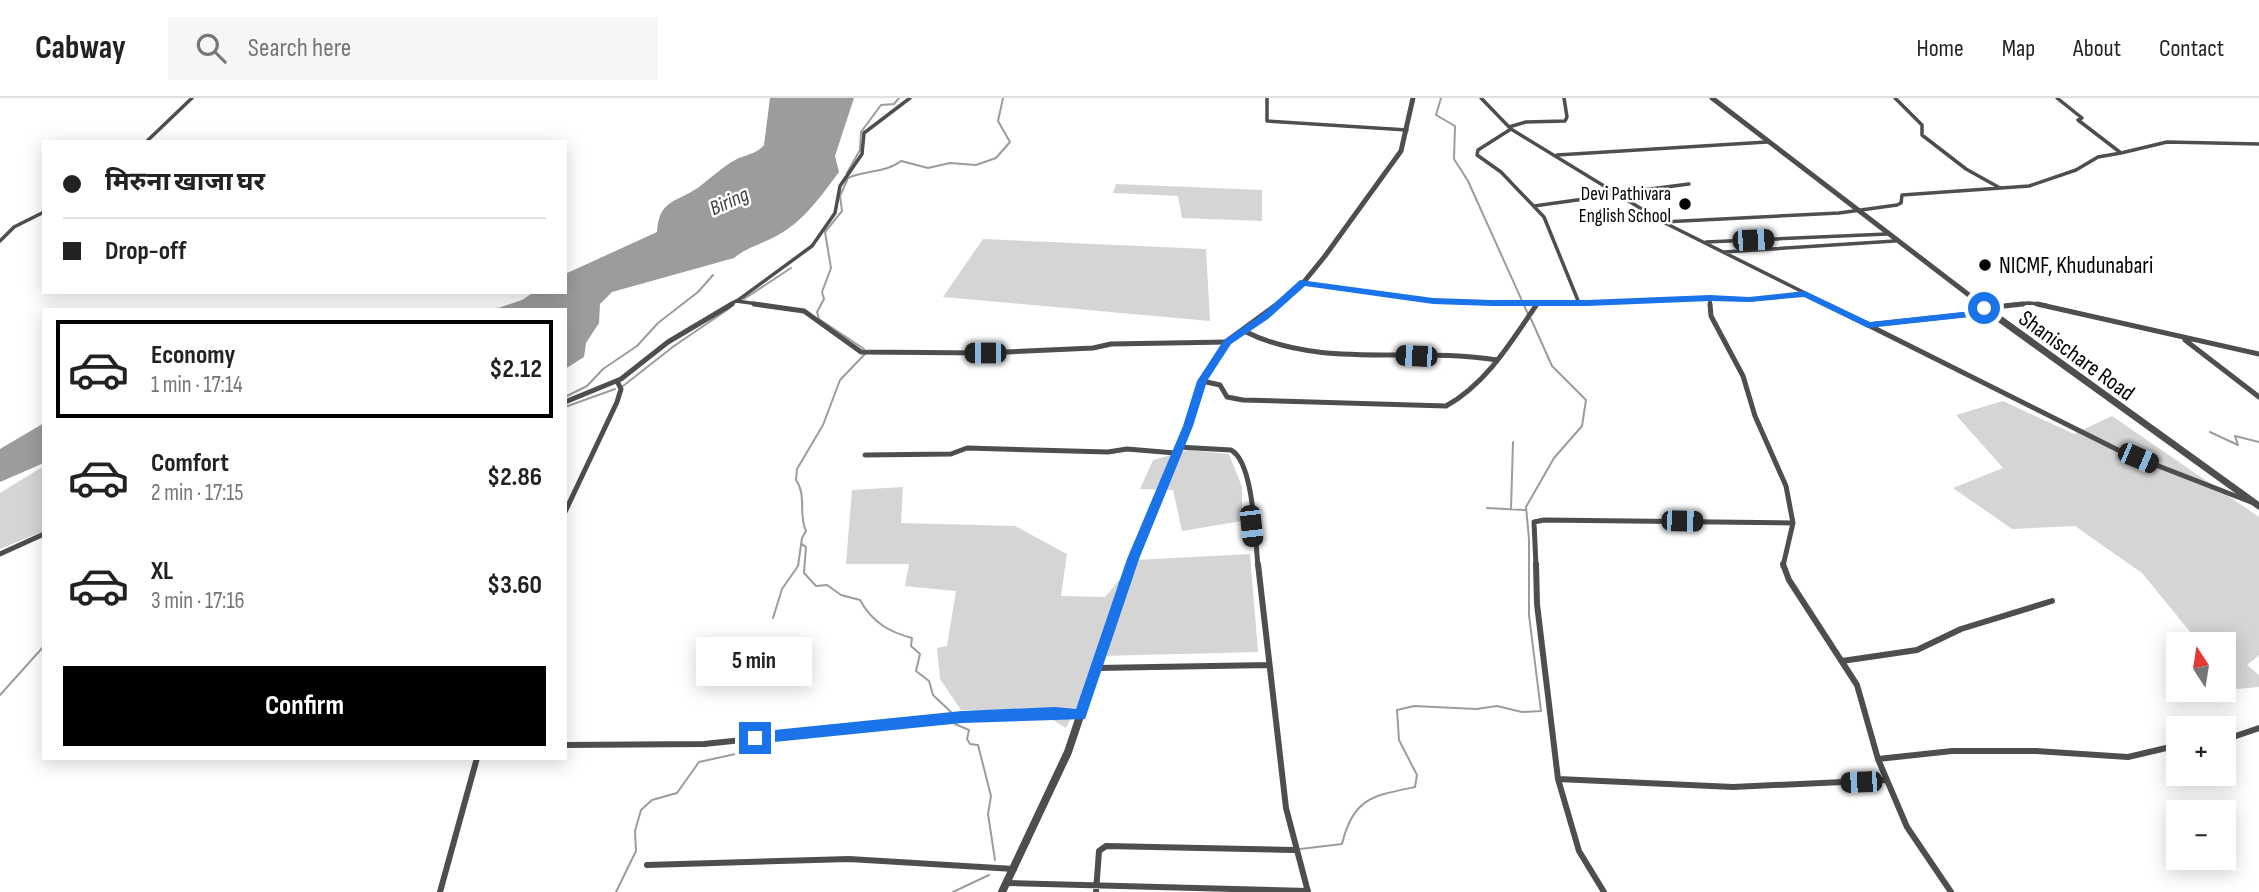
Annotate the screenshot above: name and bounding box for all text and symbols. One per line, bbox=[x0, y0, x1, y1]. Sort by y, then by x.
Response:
search box bbox=[168, 17, 658, 80]
text: Cabway bbox=[35, 28, 126, 68]
icon: search bbox=[192, 29, 230, 67]
text: Search here bbox=[248, 33, 351, 64]
text: Home bbox=[1916, 34, 1964, 63]
text: Map bbox=[2002, 34, 2035, 63]
text: About bbox=[2073, 34, 2121, 63]
text: Contact bbox=[2159, 34, 2224, 63]
text: मिरुना खाजा घर bbox=[105, 167, 265, 198]
water label: Biring bbox=[706, 182, 753, 221]
place label: Devi Pathivara English School bbox=[1579, 183, 1671, 228]
marker: Devi Pathivara English School bbox=[1677, 196, 1693, 212]
car bbox=[1732, 229, 1775, 251]
text: Drop-off bbox=[105, 236, 186, 267]
place label: NICMF, Khudunabari bbox=[1999, 252, 2153, 280]
marker: NICMF, Khudunabari bbox=[1977, 257, 1993, 273]
route start bbox=[1968, 292, 2000, 324]
street label: Shanischare Road bbox=[2013, 304, 2140, 407]
icon: car bbox=[67, 338, 130, 401]
text: Economy bbox=[151, 340, 235, 371]
car bbox=[965, 343, 1007, 364]
car bbox=[1395, 345, 1438, 367]
text: $2.12 bbox=[489, 354, 542, 385]
text: 1 min · 17:14 bbox=[151, 371, 243, 399]
car bbox=[2115, 440, 2162, 476]
icon: car bbox=[67, 446, 130, 509]
text: Comfort bbox=[151, 448, 229, 479]
text: $2.86 bbox=[487, 462, 542, 493]
text: 2 min · 17:15 bbox=[151, 479, 244, 507]
car bbox=[1239, 504, 1264, 548]
car bbox=[1661, 510, 1704, 532]
icon: car bbox=[67, 554, 130, 617]
text: XL bbox=[151, 556, 173, 587]
text: $3.60 bbox=[487, 570, 542, 601]
text: 3 min · 17:16 bbox=[151, 587, 245, 615]
north arrow bbox=[2166, 632, 2236, 702]
map controls bbox=[2166, 632, 2236, 870]
callout: 5 min bbox=[697, 636, 813, 686]
text: 5 min bbox=[732, 647, 776, 675]
button: Confirm bbox=[63, 666, 546, 746]
button: + bbox=[2166, 716, 2236, 786]
route end bbox=[739, 722, 771, 754]
car bbox=[1840, 771, 1883, 793]
button: − bbox=[2166, 800, 2236, 870]

